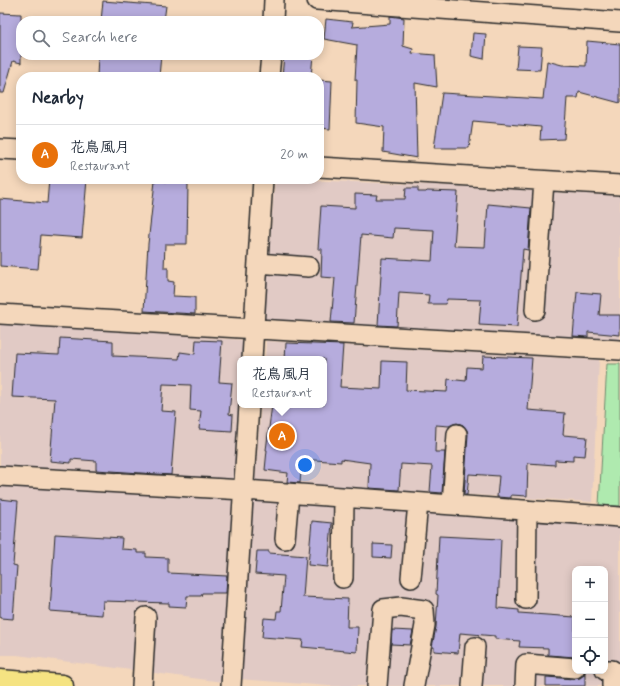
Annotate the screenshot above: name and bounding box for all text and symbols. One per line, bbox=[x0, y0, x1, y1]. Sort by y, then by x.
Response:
search box bbox=[16, 16, 324, 60]
icon: search bbox=[30, 27, 52, 49]
text: Search here bbox=[62, 28, 138, 48]
text: Nearby bbox=[32, 87, 84, 109]
text: 花鳥風月 bbox=[70, 138, 130, 158]
text: A bbox=[41, 146, 49, 163]
text: 20 m bbox=[280, 146, 308, 163]
text: Restaurant bbox=[70, 158, 130, 175]
popup bbox=[237, 356, 327, 408]
text: 花鳥風月 bbox=[252, 365, 312, 385]
text: Restaurant bbox=[252, 385, 312, 402]
pin: A bbox=[269, 421, 295, 451]
your location bbox=[295, 455, 315, 475]
map controls bbox=[572, 566, 608, 674]
button: + bbox=[572, 566, 608, 602]
button: − bbox=[572, 602, 608, 638]
button: locate bbox=[572, 638, 608, 674]

